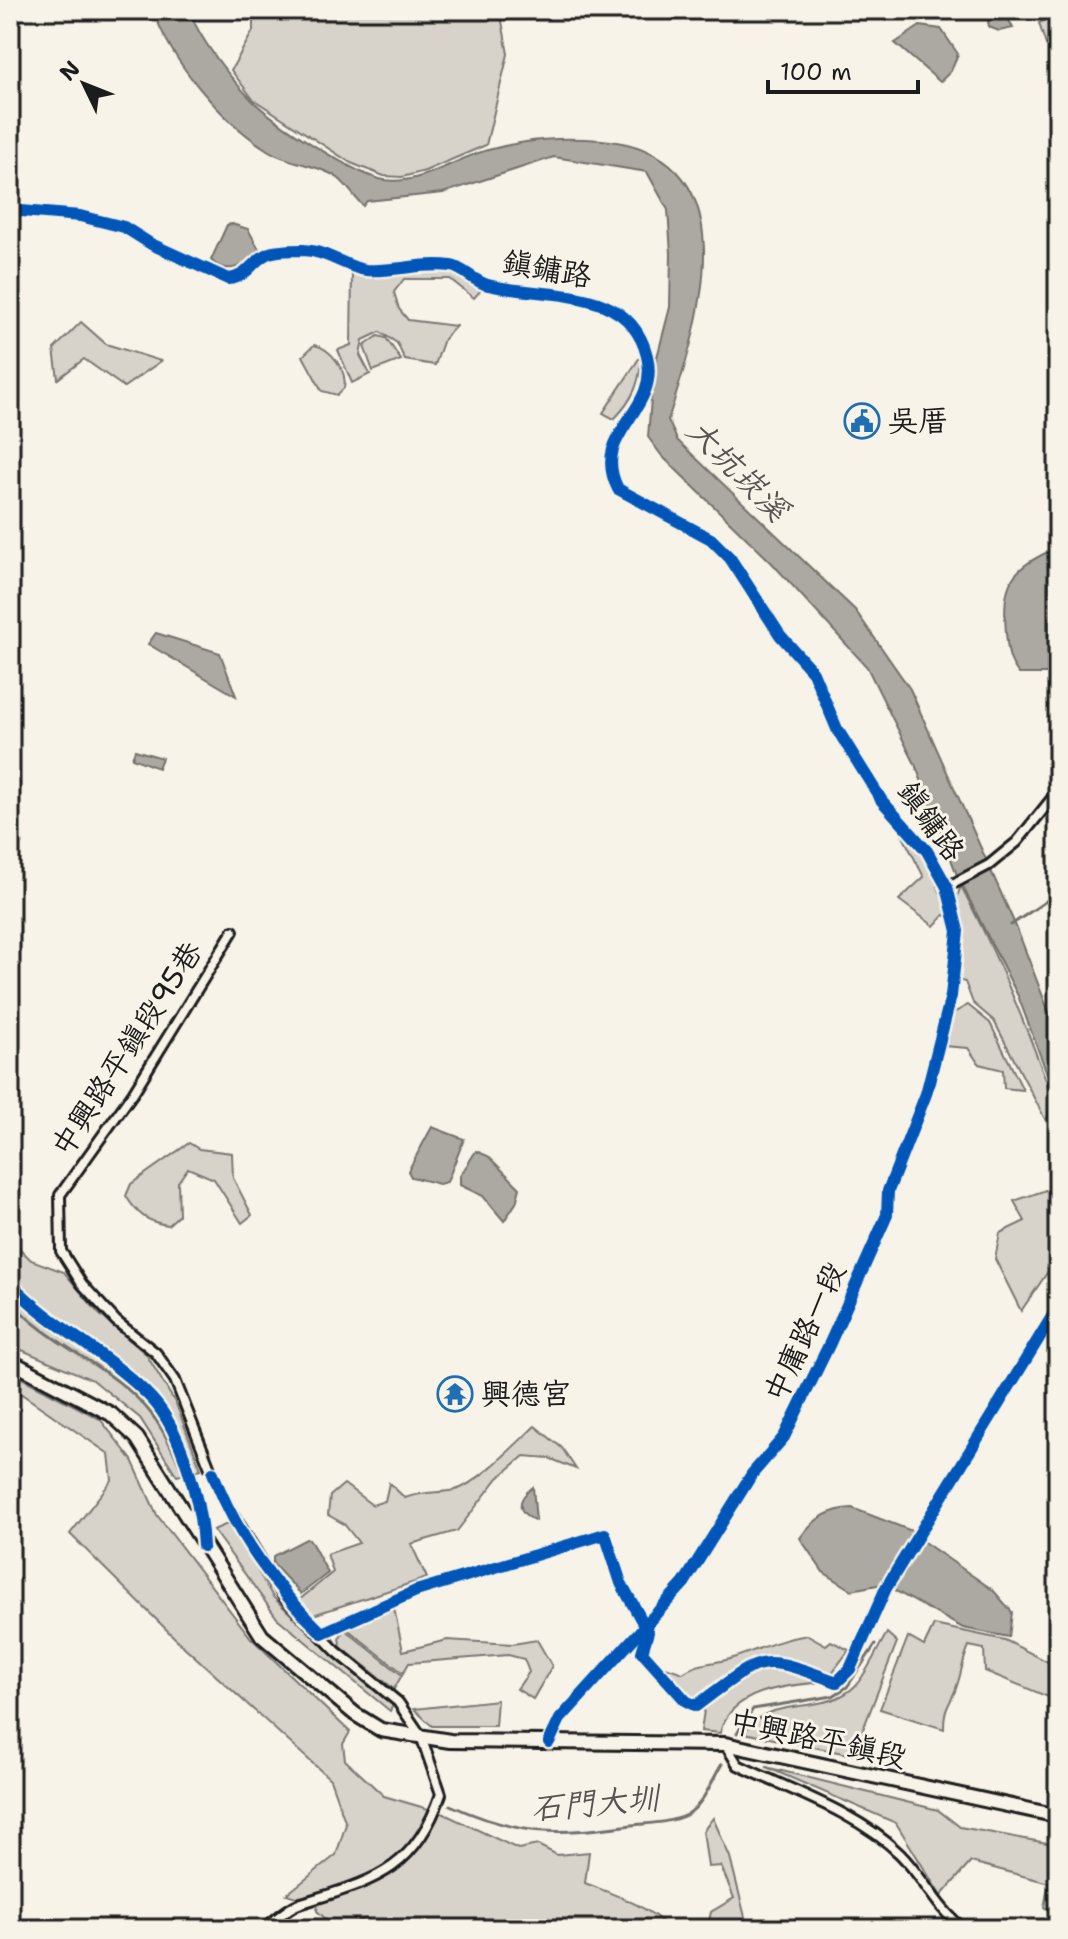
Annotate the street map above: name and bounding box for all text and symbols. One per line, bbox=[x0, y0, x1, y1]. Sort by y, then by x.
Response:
north arrow bbox=[44, 44, 124, 124]
scale bar bbox=[768, 44, 918, 94]
text: N bbox=[53, 54, 86, 87]
text: 100 m bbox=[780, 56, 852, 88]
street label: 鎮鏞路 bbox=[499, 241, 595, 297]
place label: 吳厝 bbox=[888, 400, 948, 441]
public building icon: 吳厝 bbox=[843, 402, 881, 440]
water label: 大坑崁溪 bbox=[678, 409, 800, 532]
street label: 鎮鏞路 bbox=[888, 772, 974, 869]
street label: 中興路平鎮段95巷 bbox=[42, 933, 212, 1164]
street label: 中庸路一段 bbox=[754, 1255, 855, 1408]
place label: 興德宮 bbox=[481, 1373, 571, 1414]
temple icon: 興德宮 bbox=[436, 1375, 474, 1413]
street label: 中興路平鎮段 bbox=[726, 1700, 910, 1777]
water label: 石門大圳 bbox=[529, 1775, 664, 1829]

